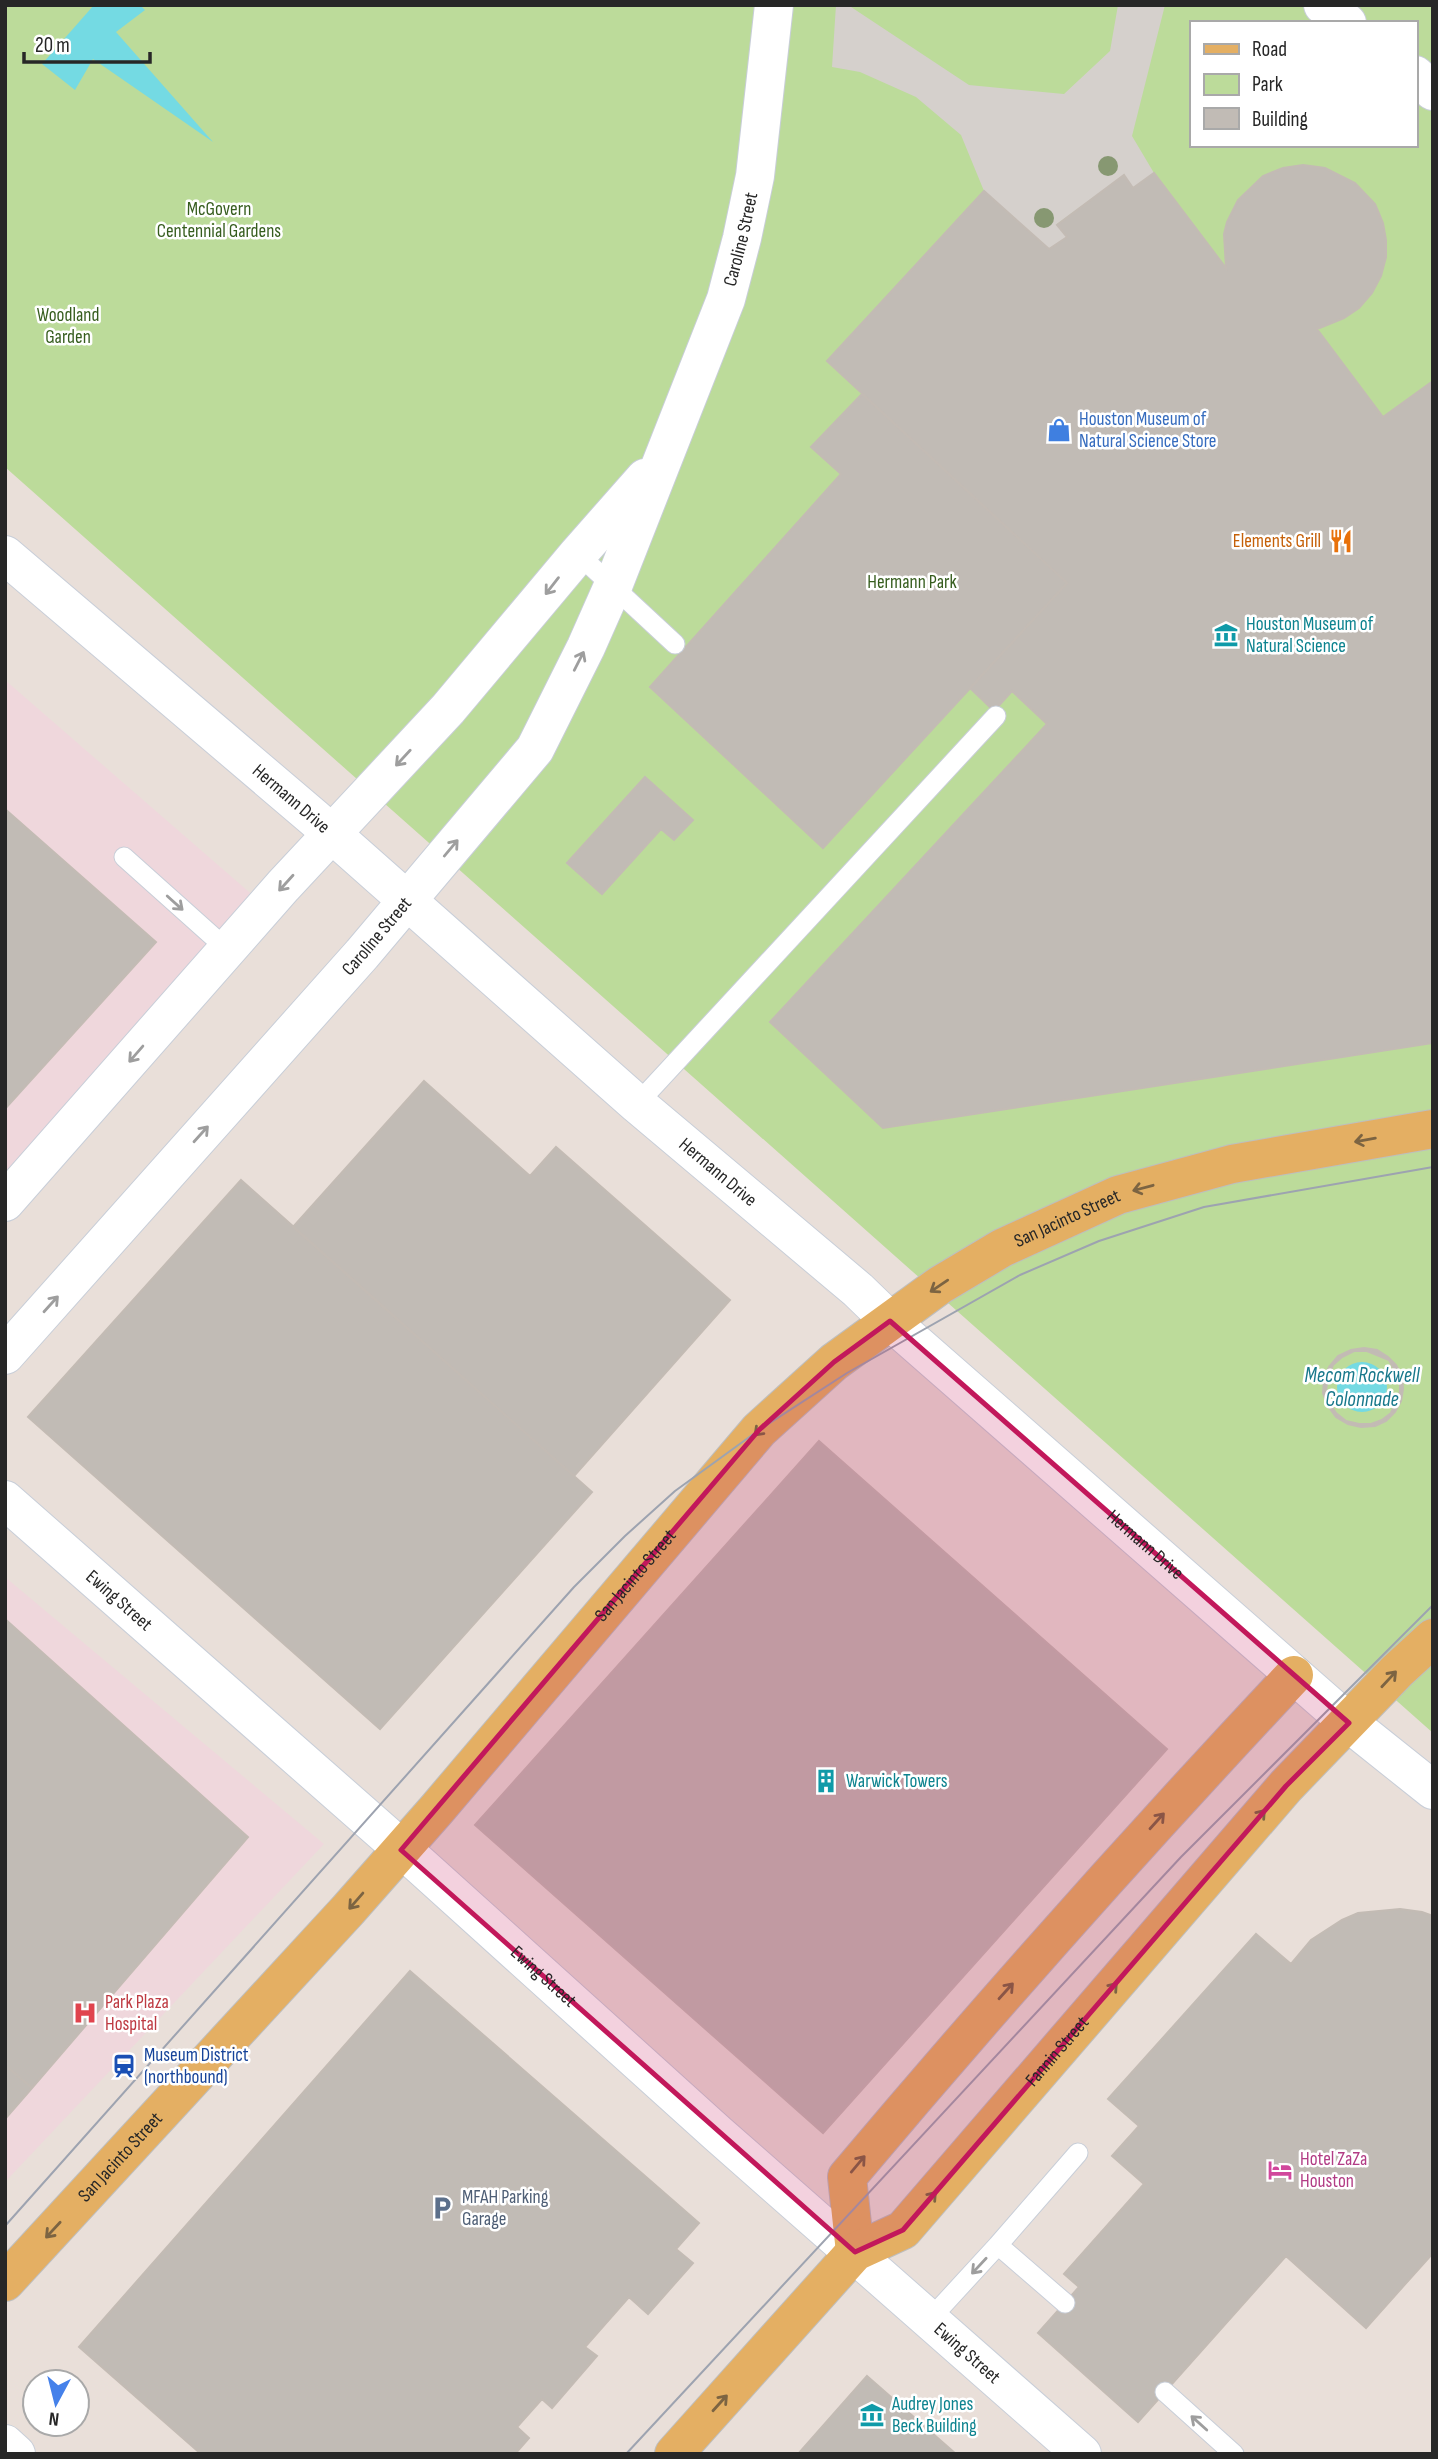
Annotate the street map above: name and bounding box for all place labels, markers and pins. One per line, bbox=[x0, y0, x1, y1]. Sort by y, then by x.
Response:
place label: Houston Museum of Natural Science Store bbox=[1079, 408, 1216, 453]
shop icon: Houston Museum of Natural Science Store bbox=[1045, 416, 1073, 444]
restaurant icon: Elements Grill bbox=[1327, 527, 1355, 555]
place label: Elements Grill bbox=[1233, 530, 1321, 553]
place label: Houston Museum of Natural Science bbox=[1246, 613, 1374, 658]
museum icon: Houston Museum of Natural Science bbox=[1212, 621, 1240, 649]
building icon: Warwick Towers bbox=[812, 1767, 840, 1795]
place label: Warwick Towers bbox=[846, 1770, 948, 1793]
place label: Park Plaza Hospital bbox=[105, 1991, 169, 2036]
hospital icon: Park Plaza Hospital bbox=[71, 1999, 99, 2027]
place label: Museum District (northbound) bbox=[144, 2044, 249, 2089]
station icon: Museum District (northbound) bbox=[110, 2052, 138, 2080]
place label: Hotel ZaZa Houston bbox=[1300, 2148, 1367, 2193]
hotel icon: Hotel ZaZa Houston bbox=[1266, 2156, 1294, 2184]
place label: MFAH Parking Garage bbox=[462, 2186, 549, 2231]
parking icon: MFAH Parking Garage bbox=[428, 2194, 456, 2222]
place label: Audrey Jones Beck Building bbox=[891, 2393, 977, 2438]
museum icon: Audrey Jones Beck Building bbox=[858, 2401, 886, 2429]

